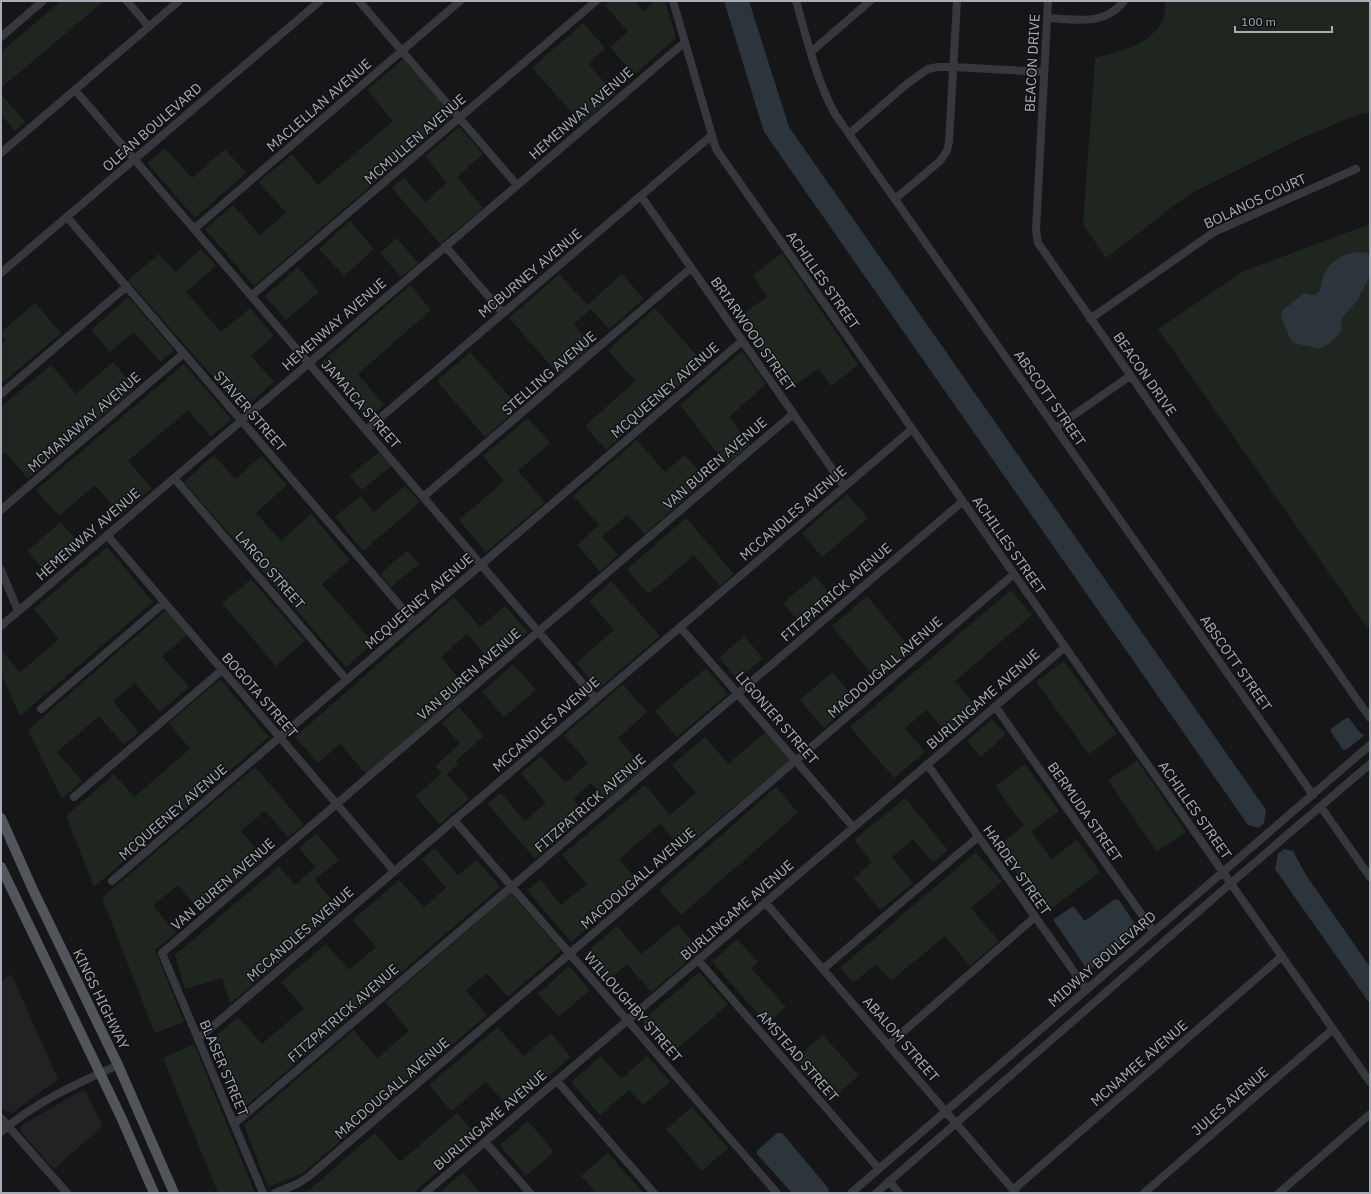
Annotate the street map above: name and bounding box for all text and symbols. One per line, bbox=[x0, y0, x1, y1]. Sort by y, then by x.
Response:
scale bar bbox=[1235, 8, 1332, 34]
street label: BEACON DRIVE bbox=[1020, 13, 1044, 113]
text: 100 m bbox=[1241, 14, 1276, 29]
street label: MACLELLAN AVENUE bbox=[263, 55, 375, 155]
street label: HEMENWAY AVENUE bbox=[525, 63, 637, 163]
street label: OLEAN BOULEVARD bbox=[98, 79, 206, 175]
street label: MCMULLEN AVENUE bbox=[360, 90, 470, 188]
street label: BOLANOS COURT bbox=[1201, 169, 1309, 233]
street label: MCBURNEY AVENUE bbox=[475, 224, 585, 322]
street label: ACHILLES STREET bbox=[782, 227, 864, 333]
street label: BRIARWOOD STREET bbox=[707, 273, 799, 395]
street label: HEMENWAY AVENUE bbox=[278, 274, 390, 374]
street label: STELLING AVENUE bbox=[498, 327, 600, 419]
street label: BEACON DRIVE bbox=[1109, 329, 1181, 419]
street label: MCQUEENEY AVENUE bbox=[607, 338, 723, 442]
street label: ABSCOTT STREET bbox=[1010, 346, 1090, 450]
street label: JAMAICA STREET bbox=[317, 356, 405, 452]
street label: STAVER STREET bbox=[210, 367, 290, 455]
street label: MCMANAWAY AVENUE bbox=[24, 368, 144, 476]
street label: VAN BUREN AVENUE bbox=[659, 413, 771, 513]
street label: MCCANDLES AVENUE bbox=[736, 462, 850, 564]
street label: HEMENWAY AVENUE bbox=[32, 484, 144, 584]
street label: ACHILLES STREET bbox=[968, 492, 1050, 598]
street label: LARGO STREET bbox=[231, 527, 309, 613]
street label: FITZPATRICK AVENUE bbox=[777, 539, 895, 645]
street label: MCQUEENEY AVENUE bbox=[361, 549, 477, 653]
street label: ABSCOTT STREET bbox=[1196, 611, 1276, 715]
street label: MACDOUGALL AVENUE bbox=[824, 612, 946, 722]
street label: VAN BUREN AVENUE bbox=[413, 624, 525, 724]
street label: BURLINGAME AVENUE bbox=[923, 645, 1043, 753]
street label: BOGOTA STREET bbox=[218, 649, 302, 741]
street label: LIGONIER STREET bbox=[732, 668, 822, 768]
street label: MCCANDLES AVENUE bbox=[489, 673, 603, 775]
street label: FITZPATRICK AVENUE bbox=[531, 750, 649, 856]
street label: ACHILLES STREET bbox=[1154, 757, 1236, 863]
street label: BERMUDA STREET bbox=[1044, 759, 1126, 865]
street label: MCQUEENEY AVENUE bbox=[115, 760, 231, 864]
street label: HARDEY STREET bbox=[979, 821, 1055, 919]
street label: MACDOUGALL AVENUE bbox=[577, 823, 699, 933]
street label: VAN BUREN AVENUE bbox=[167, 834, 279, 934]
street label: BURLINGAME AVENUE bbox=[677, 856, 797, 964]
street label: MCCANDLES AVENUE bbox=[243, 883, 357, 985]
street label: MIDWAY BOULEVARD bbox=[1044, 907, 1160, 1011]
street label: KINGS HIGHWAY bbox=[69, 946, 133, 1053]
street label: WILLOUGHBY STREET bbox=[580, 948, 686, 1066]
street label: FITZPATRICK AVENUE bbox=[284, 960, 402, 1066]
street label: ABALOM STREET bbox=[859, 993, 943, 1085]
street label: AMSTEAD STREET bbox=[753, 1007, 843, 1105]
street label: MCNAMEE AVENUE bbox=[1087, 1016, 1191, 1110]
street label: BLASER STREET bbox=[196, 1017, 252, 1119]
street label: MACDOUGALL AVENUE bbox=[331, 1033, 453, 1143]
street label: JULES AVENUE bbox=[1188, 1063, 1272, 1139]
street label: BURLINGAME AVENUE bbox=[430, 1066, 550, 1174]

